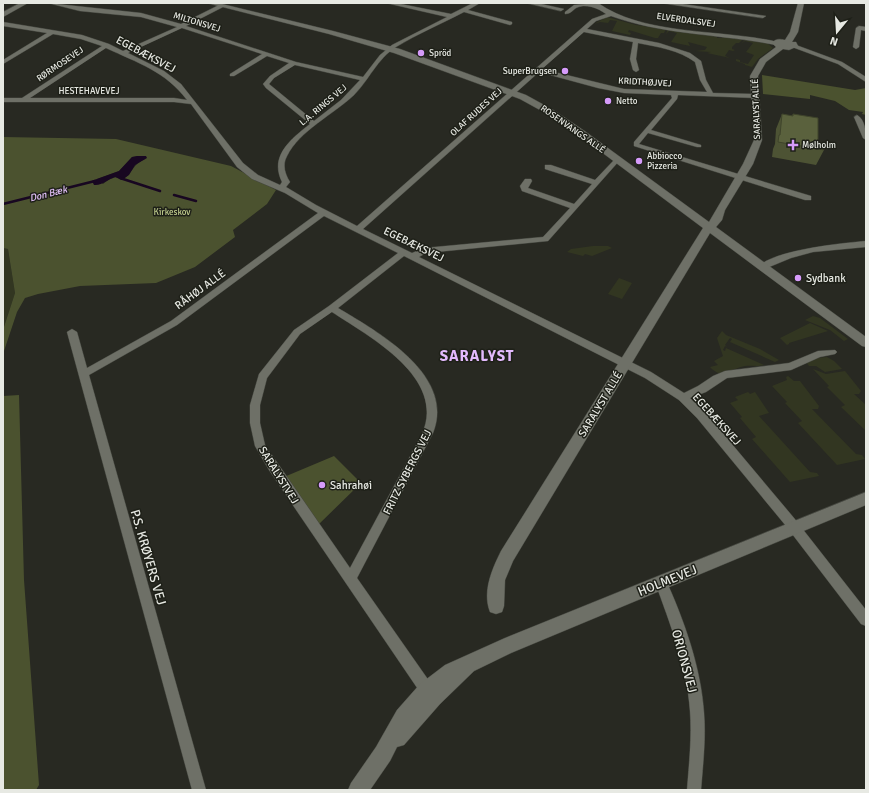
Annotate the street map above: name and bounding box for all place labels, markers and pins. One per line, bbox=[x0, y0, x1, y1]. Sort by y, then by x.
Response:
marker: Spröd bbox=[416, 48, 426, 58]
place label: Spröd bbox=[429, 48, 452, 59]
place label: SuperBrugsen bbox=[503, 66, 557, 77]
marker: SuperBrugsen bbox=[560, 66, 570, 76]
marker: Netto bbox=[603, 96, 613, 106]
place label: Netto bbox=[616, 96, 638, 107]
marker: Mølholm bbox=[787, 139, 799, 151]
place label: Mølholm bbox=[802, 140, 836, 151]
place label: Abbiocco Pizzeria bbox=[647, 151, 682, 172]
marker: Abbiocco Pizzeria bbox=[634, 156, 644, 166]
place label: Sydbank bbox=[806, 272, 846, 285]
marker: Sydbank bbox=[793, 273, 803, 283]
place label: Sahrahøi bbox=[330, 479, 372, 492]
marker: Sahrahøi bbox=[317, 480, 327, 490]

